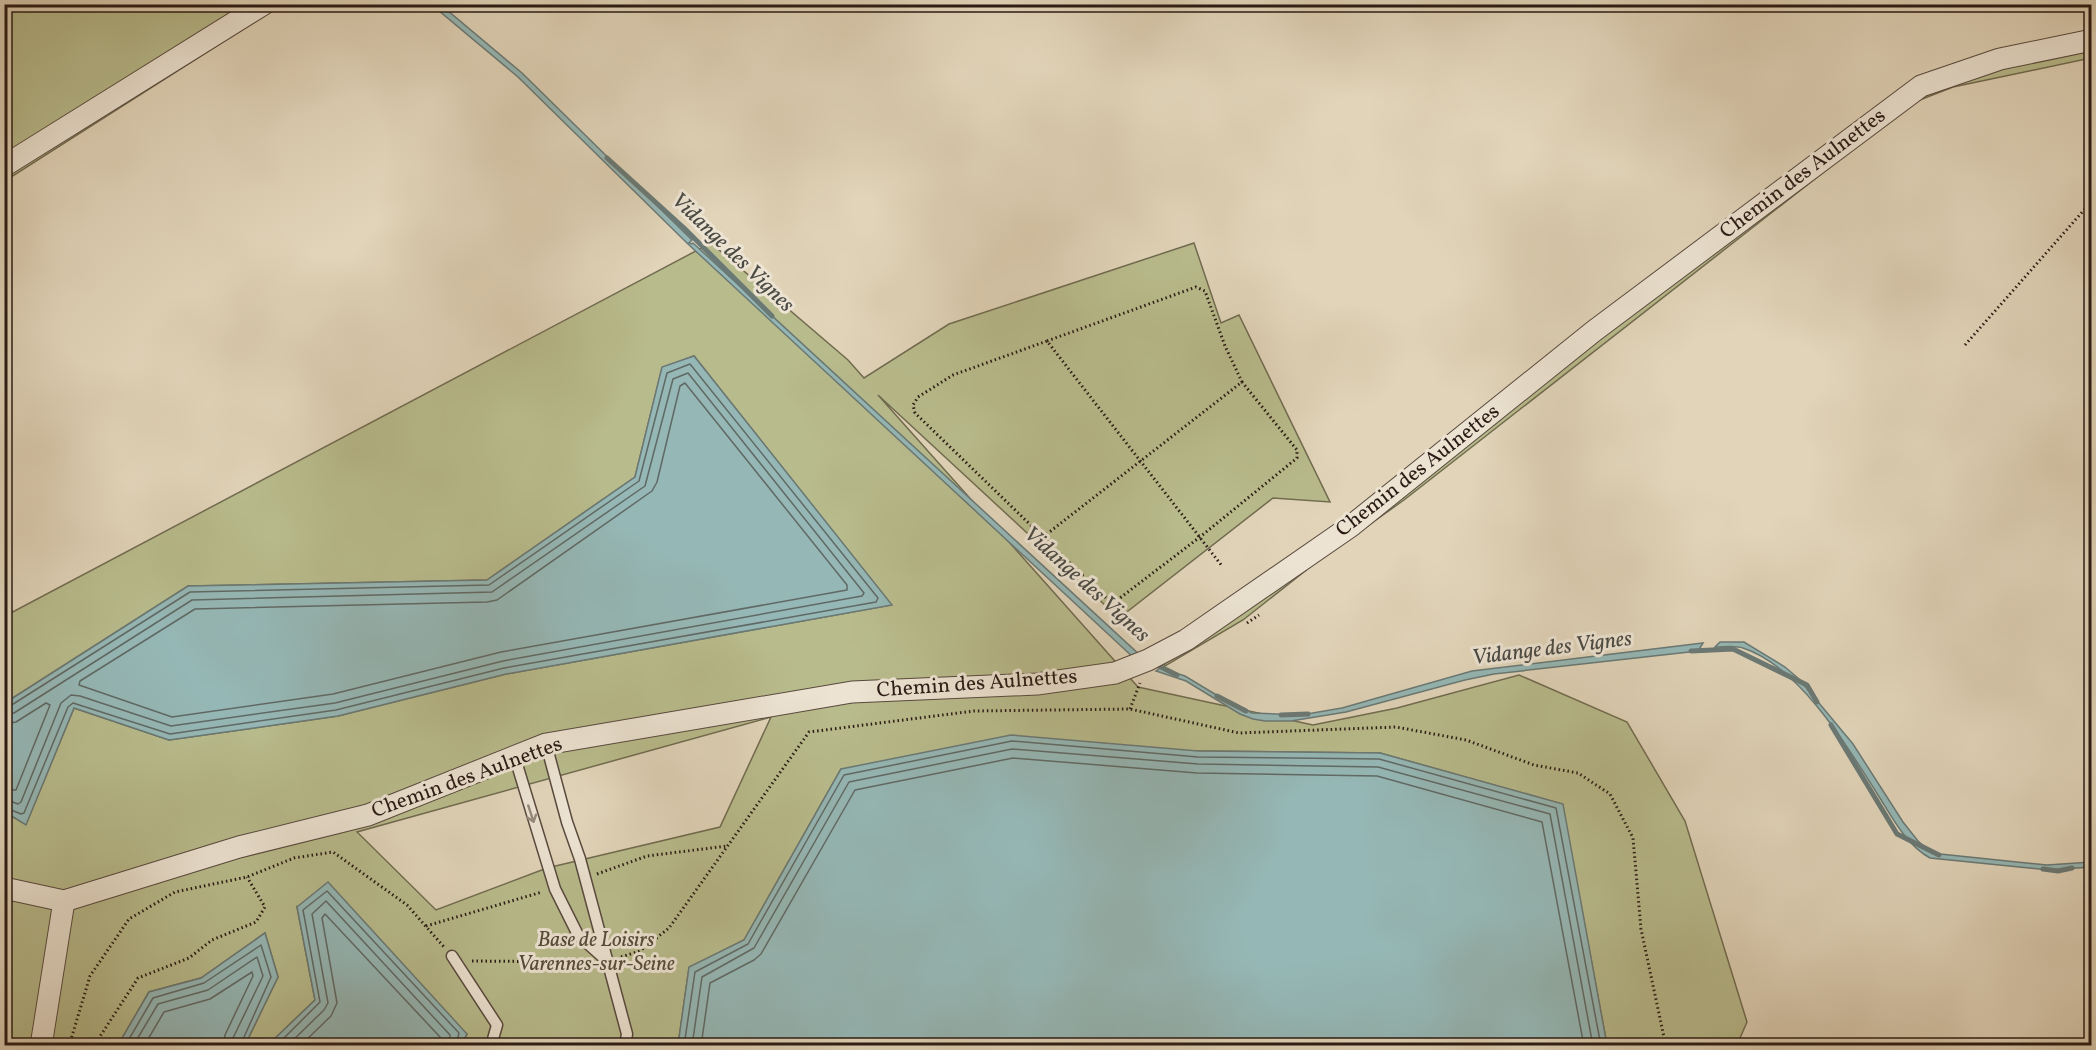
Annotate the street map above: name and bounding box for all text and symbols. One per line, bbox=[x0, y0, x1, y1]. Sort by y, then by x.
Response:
street label: Chemin des Aulnettes bbox=[1714, 102, 1892, 246]
water label: Vidange des Vignes bbox=[663, 186, 801, 320]
street label: Chemin des Aulnettes bbox=[1330, 398, 1506, 544]
water label: Vidange des Vignes bbox=[1016, 520, 1156, 650]
water label: Vidange des Vignes bbox=[1470, 624, 1634, 674]
street label: Chemin des Aulnettes bbox=[876, 663, 1078, 705]
street label: Chemin des Aulnettes bbox=[368, 730, 566, 826]
one-way arrow bbox=[526, 804, 537, 823]
park label: Base de Loisirs Varennes-sur-Seine bbox=[517, 926, 675, 979]

